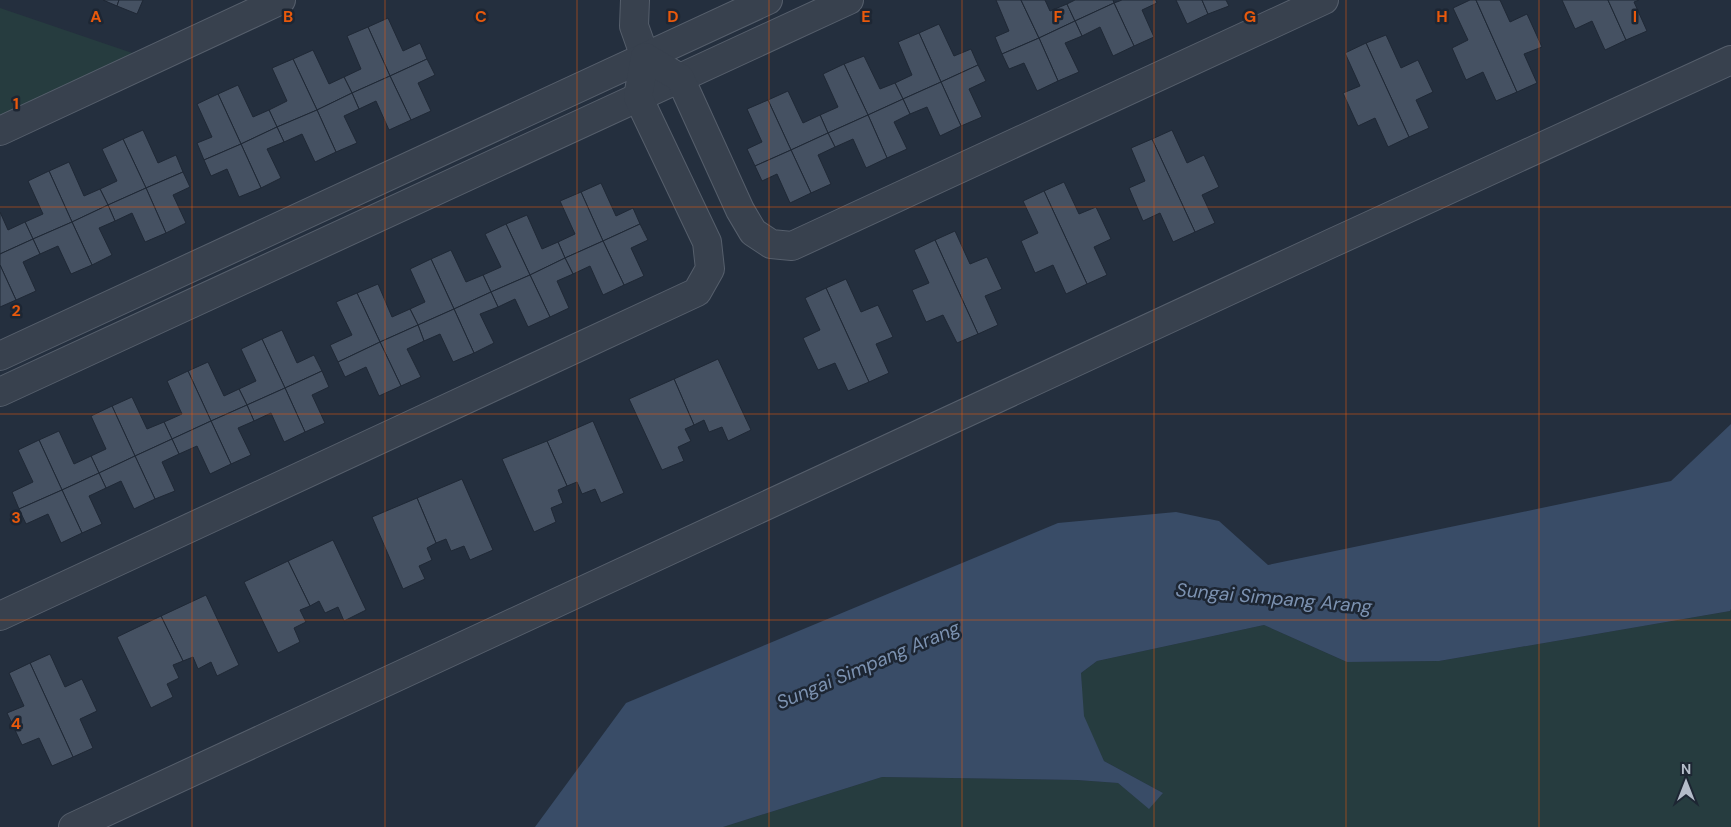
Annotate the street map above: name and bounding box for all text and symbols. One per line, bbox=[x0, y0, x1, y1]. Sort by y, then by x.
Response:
text: A bbox=[90, 6, 102, 27]
text: B bbox=[283, 6, 293, 27]
text: C bbox=[475, 6, 487, 27]
text: D bbox=[667, 6, 679, 27]
text: E bbox=[861, 6, 871, 27]
text: F bbox=[1054, 6, 1063, 27]
text: G bbox=[1244, 6, 1256, 27]
text: H bbox=[1436, 6, 1448, 27]
text: I bbox=[1633, 6, 1637, 27]
text: 1 bbox=[13, 93, 19, 114]
text: 2 bbox=[11, 300, 21, 321]
text: 3 bbox=[11, 507, 21, 528]
water label: Sungai Simpang Arang bbox=[1175, 577, 1374, 619]
water label: Sungai Simpang Arang bbox=[772, 615, 964, 715]
text: 4 bbox=[11, 713, 21, 734]
north arrow bbox=[1661, 757, 1711, 807]
text: N bbox=[1681, 760, 1691, 778]

